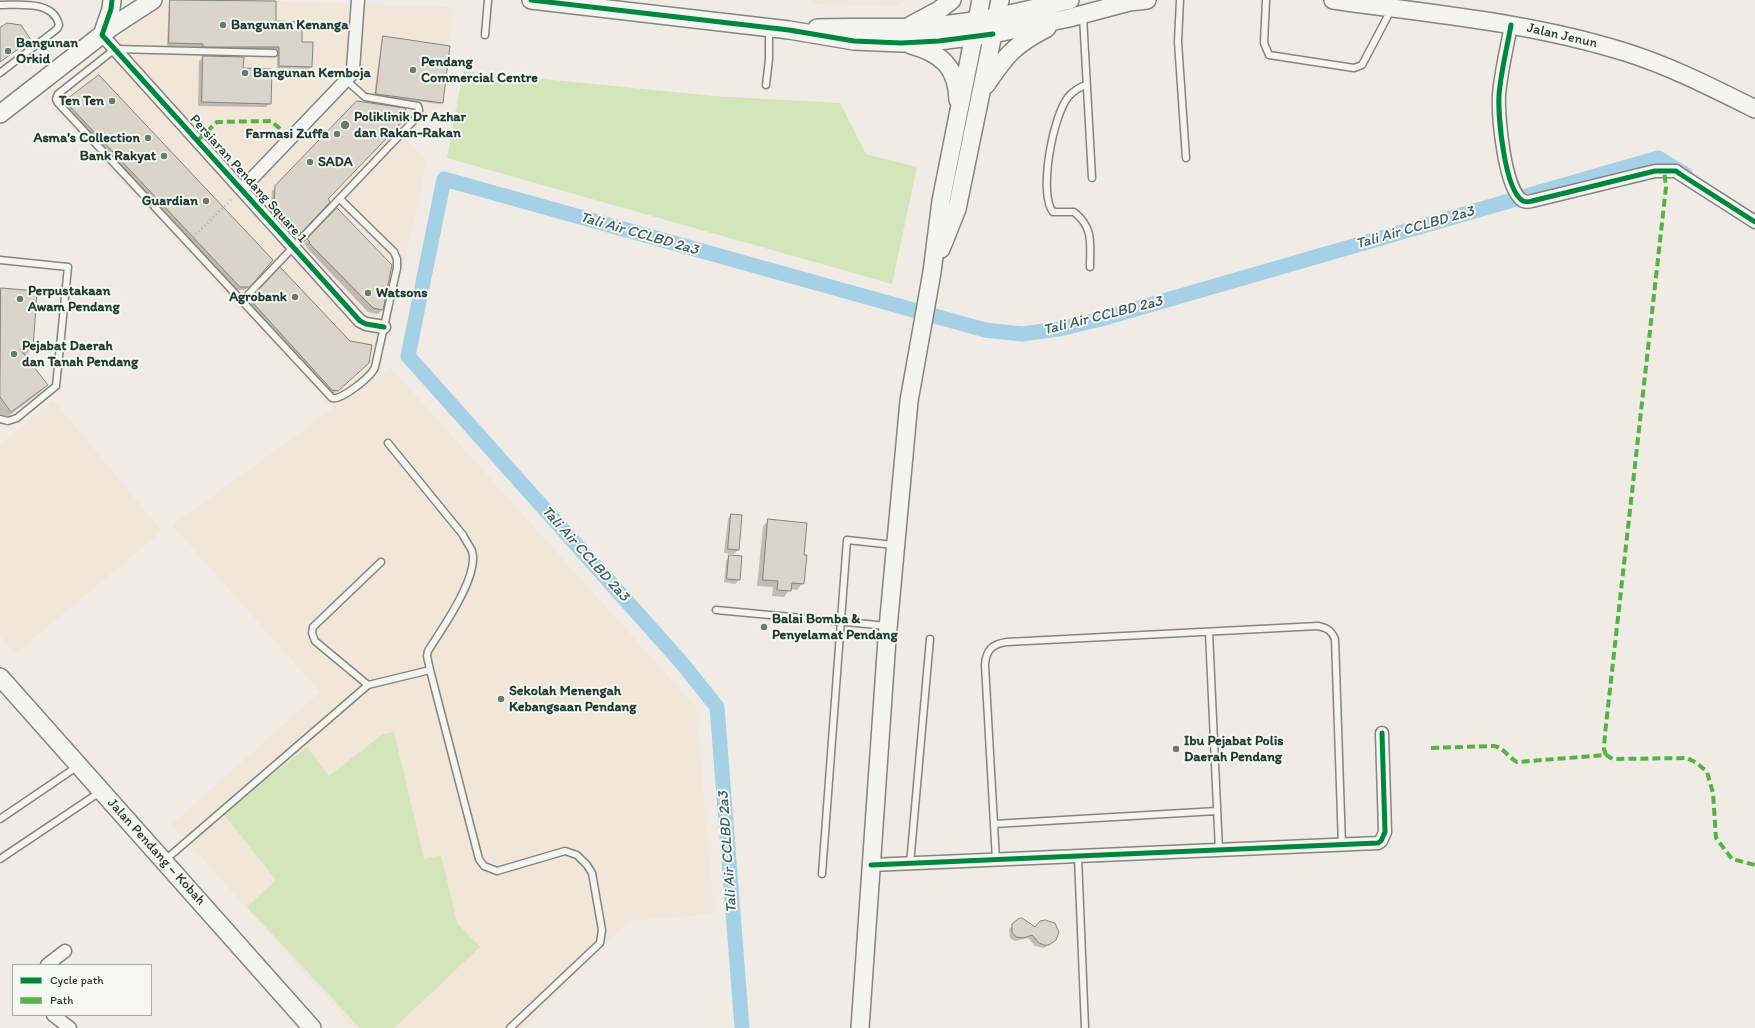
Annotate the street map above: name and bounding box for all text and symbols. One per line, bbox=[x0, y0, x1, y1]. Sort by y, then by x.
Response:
place label: Bangunan Kenanga bbox=[231, 17, 349, 33]
marker: Bangunan Kenanga bbox=[218, 20, 228, 30]
street label: Jalan Jenun bbox=[1525, 20, 1599, 52]
place label: Bangunan Orkid bbox=[16, 35, 78, 68]
marker: Bangunan Orkid bbox=[3, 46, 13, 56]
place label: Pendang Commercial Centre bbox=[421, 54, 538, 86]
place label: Bangunan Kemboja bbox=[253, 65, 371, 81]
marker: Pendang Commercial Centre bbox=[408, 65, 418, 75]
marker: Bangunan Kemboja bbox=[240, 68, 250, 78]
place label: Ten Ten bbox=[59, 93, 104, 109]
marker: Ten Ten bbox=[107, 96, 117, 106]
place label: Poliklinik Dr Azhar dan Rakan-Rakan bbox=[354, 109, 466, 142]
street label: Persiaran Pendang Square 1 bbox=[186, 111, 310, 247]
marker: Poliklinik Dr Azhar dan Rakan-Rakan bbox=[339, 119, 351, 131]
place label: Farmasi Zuffa bbox=[245, 126, 329, 142]
marker: Farmasi Zuffa bbox=[332, 129, 342, 139]
place label: Asma's Collection bbox=[33, 130, 140, 146]
marker: Asma's Collection bbox=[143, 133, 153, 143]
place label: Bank Rakyat bbox=[80, 148, 156, 164]
marker: Bank Rakyat bbox=[159, 151, 169, 161]
place label: SADA bbox=[318, 154, 353, 170]
marker: SADA bbox=[305, 157, 315, 167]
place label: Guardian bbox=[142, 193, 198, 209]
marker: Guardian bbox=[201, 196, 211, 206]
water label: Tali Air CCLBD 2a3 bbox=[1354, 202, 1476, 254]
water label: Tali Air CCLBD 2a3 bbox=[578, 208, 700, 260]
place label: Perpustakaan Awam Pendang bbox=[28, 283, 120, 316]
place label: Watsons bbox=[376, 285, 427, 301]
marker: Watsons bbox=[363, 288, 373, 298]
place label: Agrobank bbox=[229, 289, 287, 305]
marker: Agrobank bbox=[290, 292, 300, 302]
water label: Tali Air CCLBD 2a3 bbox=[1041, 292, 1165, 340]
marker: Perpustakaan Awam Pendang bbox=[15, 294, 25, 304]
place label: Pejabat Daerah dan Tanah Pendang bbox=[22, 338, 138, 370]
marker: Pejabat Daerah dan Tanah Pendang bbox=[9, 349, 19, 359]
water label: Tali Air CCLBD 2a3 bbox=[537, 503, 633, 605]
place label: Balai Bomba & Penyelamat Pendang bbox=[772, 611, 898, 644]
marker: Balai Bomba & Penyelamat Pendang bbox=[759, 622, 769, 632]
place label: Sekolah Menengah Kebangsaan Pendang bbox=[509, 683, 636, 716]
marker: Sekolah Menengah Kebangsaan Pendang bbox=[496, 694, 506, 704]
place label: Ibu Pejabat Polis Daerah Pendang bbox=[1184, 733, 1283, 766]
marker: Ibu Pejabat Polis Daerah Pendang bbox=[1171, 744, 1181, 754]
water label: Tali Air CCLBD 2a3 bbox=[715, 790, 741, 914]
street label: Jalan Pendang – Kobah bbox=[103, 795, 209, 909]
legend bbox=[12, 964, 152, 1016]
text: Cycle path bbox=[50, 973, 104, 987]
text: Path bbox=[50, 993, 73, 1007]

